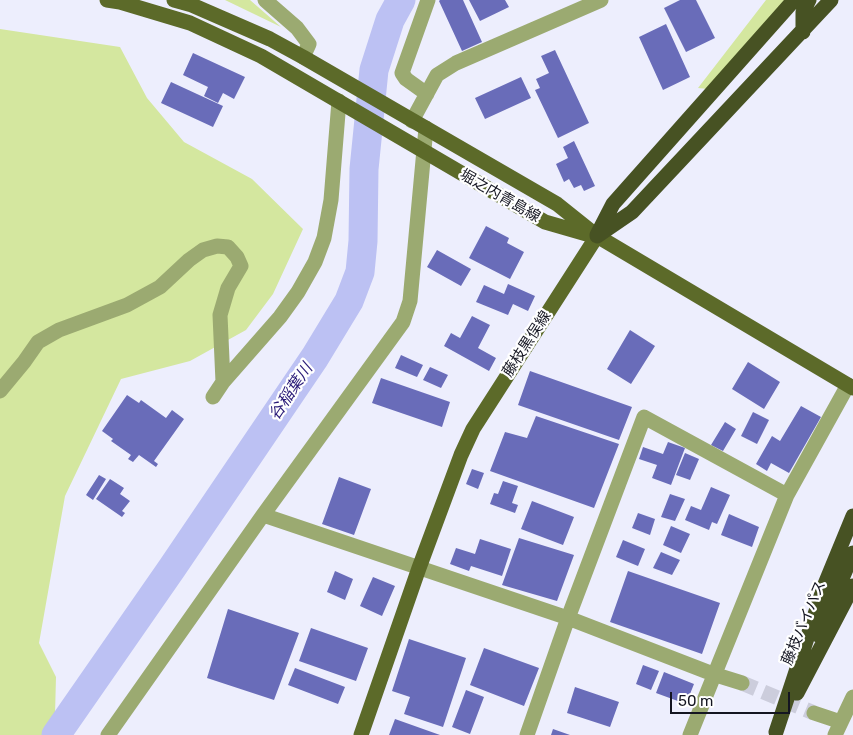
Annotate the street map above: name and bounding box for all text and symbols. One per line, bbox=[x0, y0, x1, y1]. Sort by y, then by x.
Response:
street label: 堀之内青島線 bbox=[457, 166, 543, 226]
street label: 藤枝黒俣線 bbox=[499, 308, 555, 380]
water label: 谷稲葉川 bbox=[265, 360, 317, 424]
street label: 藤枝バイパス bbox=[778, 578, 830, 668]
scale bar bbox=[673, 682, 793, 714]
text: 50 m bbox=[678, 692, 713, 710]

